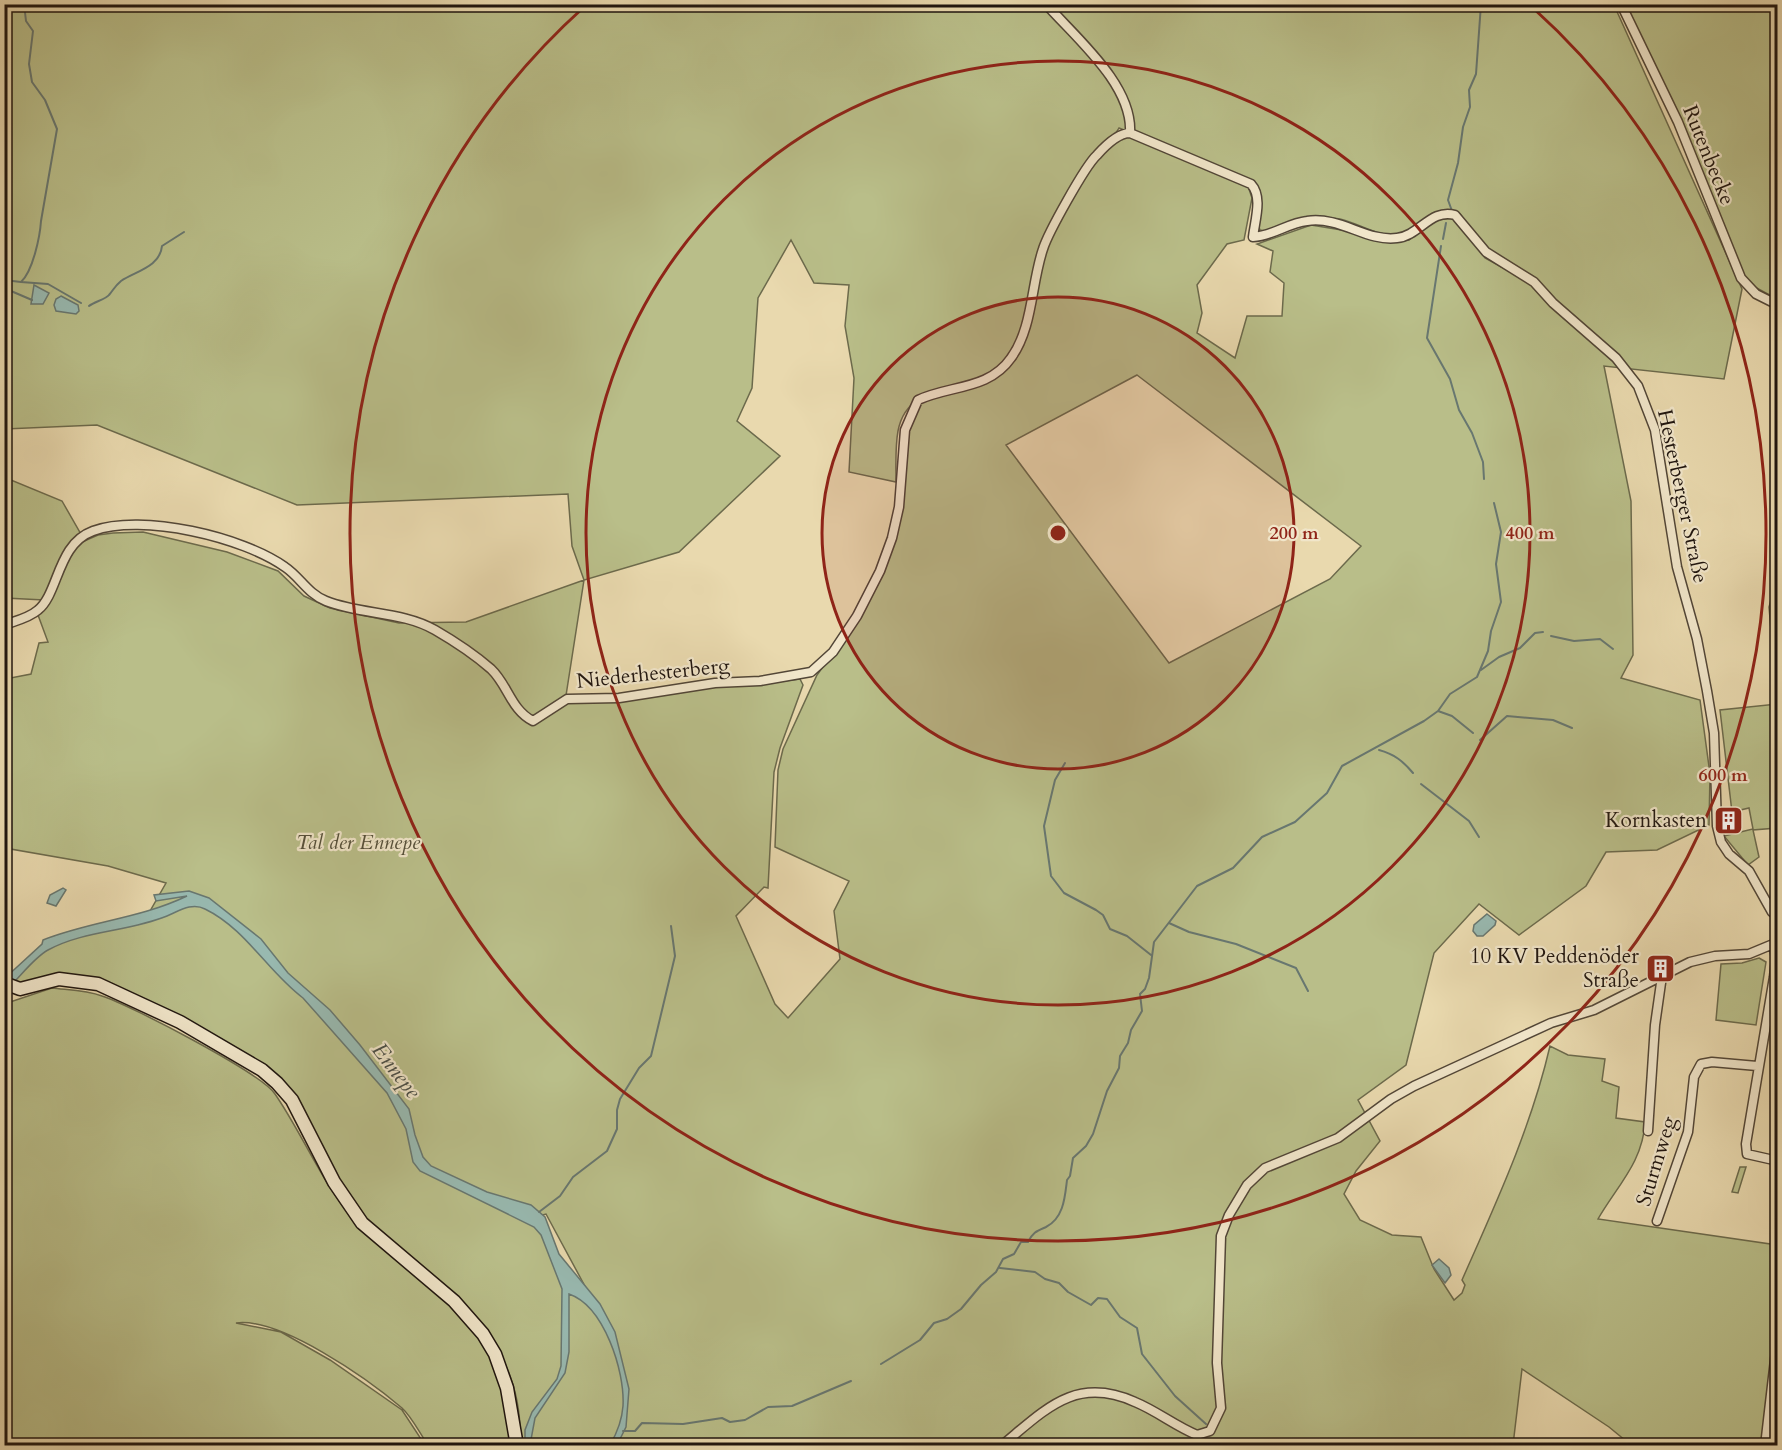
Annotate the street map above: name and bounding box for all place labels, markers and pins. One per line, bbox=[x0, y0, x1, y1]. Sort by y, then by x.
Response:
centre of rings bbox=[1048, 523, 1068, 543]
building icon: Kornkasten bbox=[1712, 804, 1744, 836]
place label: Kornkasten bbox=[1605, 806, 1707, 835]
place label: 10 KV Peddenöder Straße bbox=[1470, 942, 1639, 995]
building icon: 10 KV Peddenöder Straße bbox=[1644, 952, 1676, 984]

